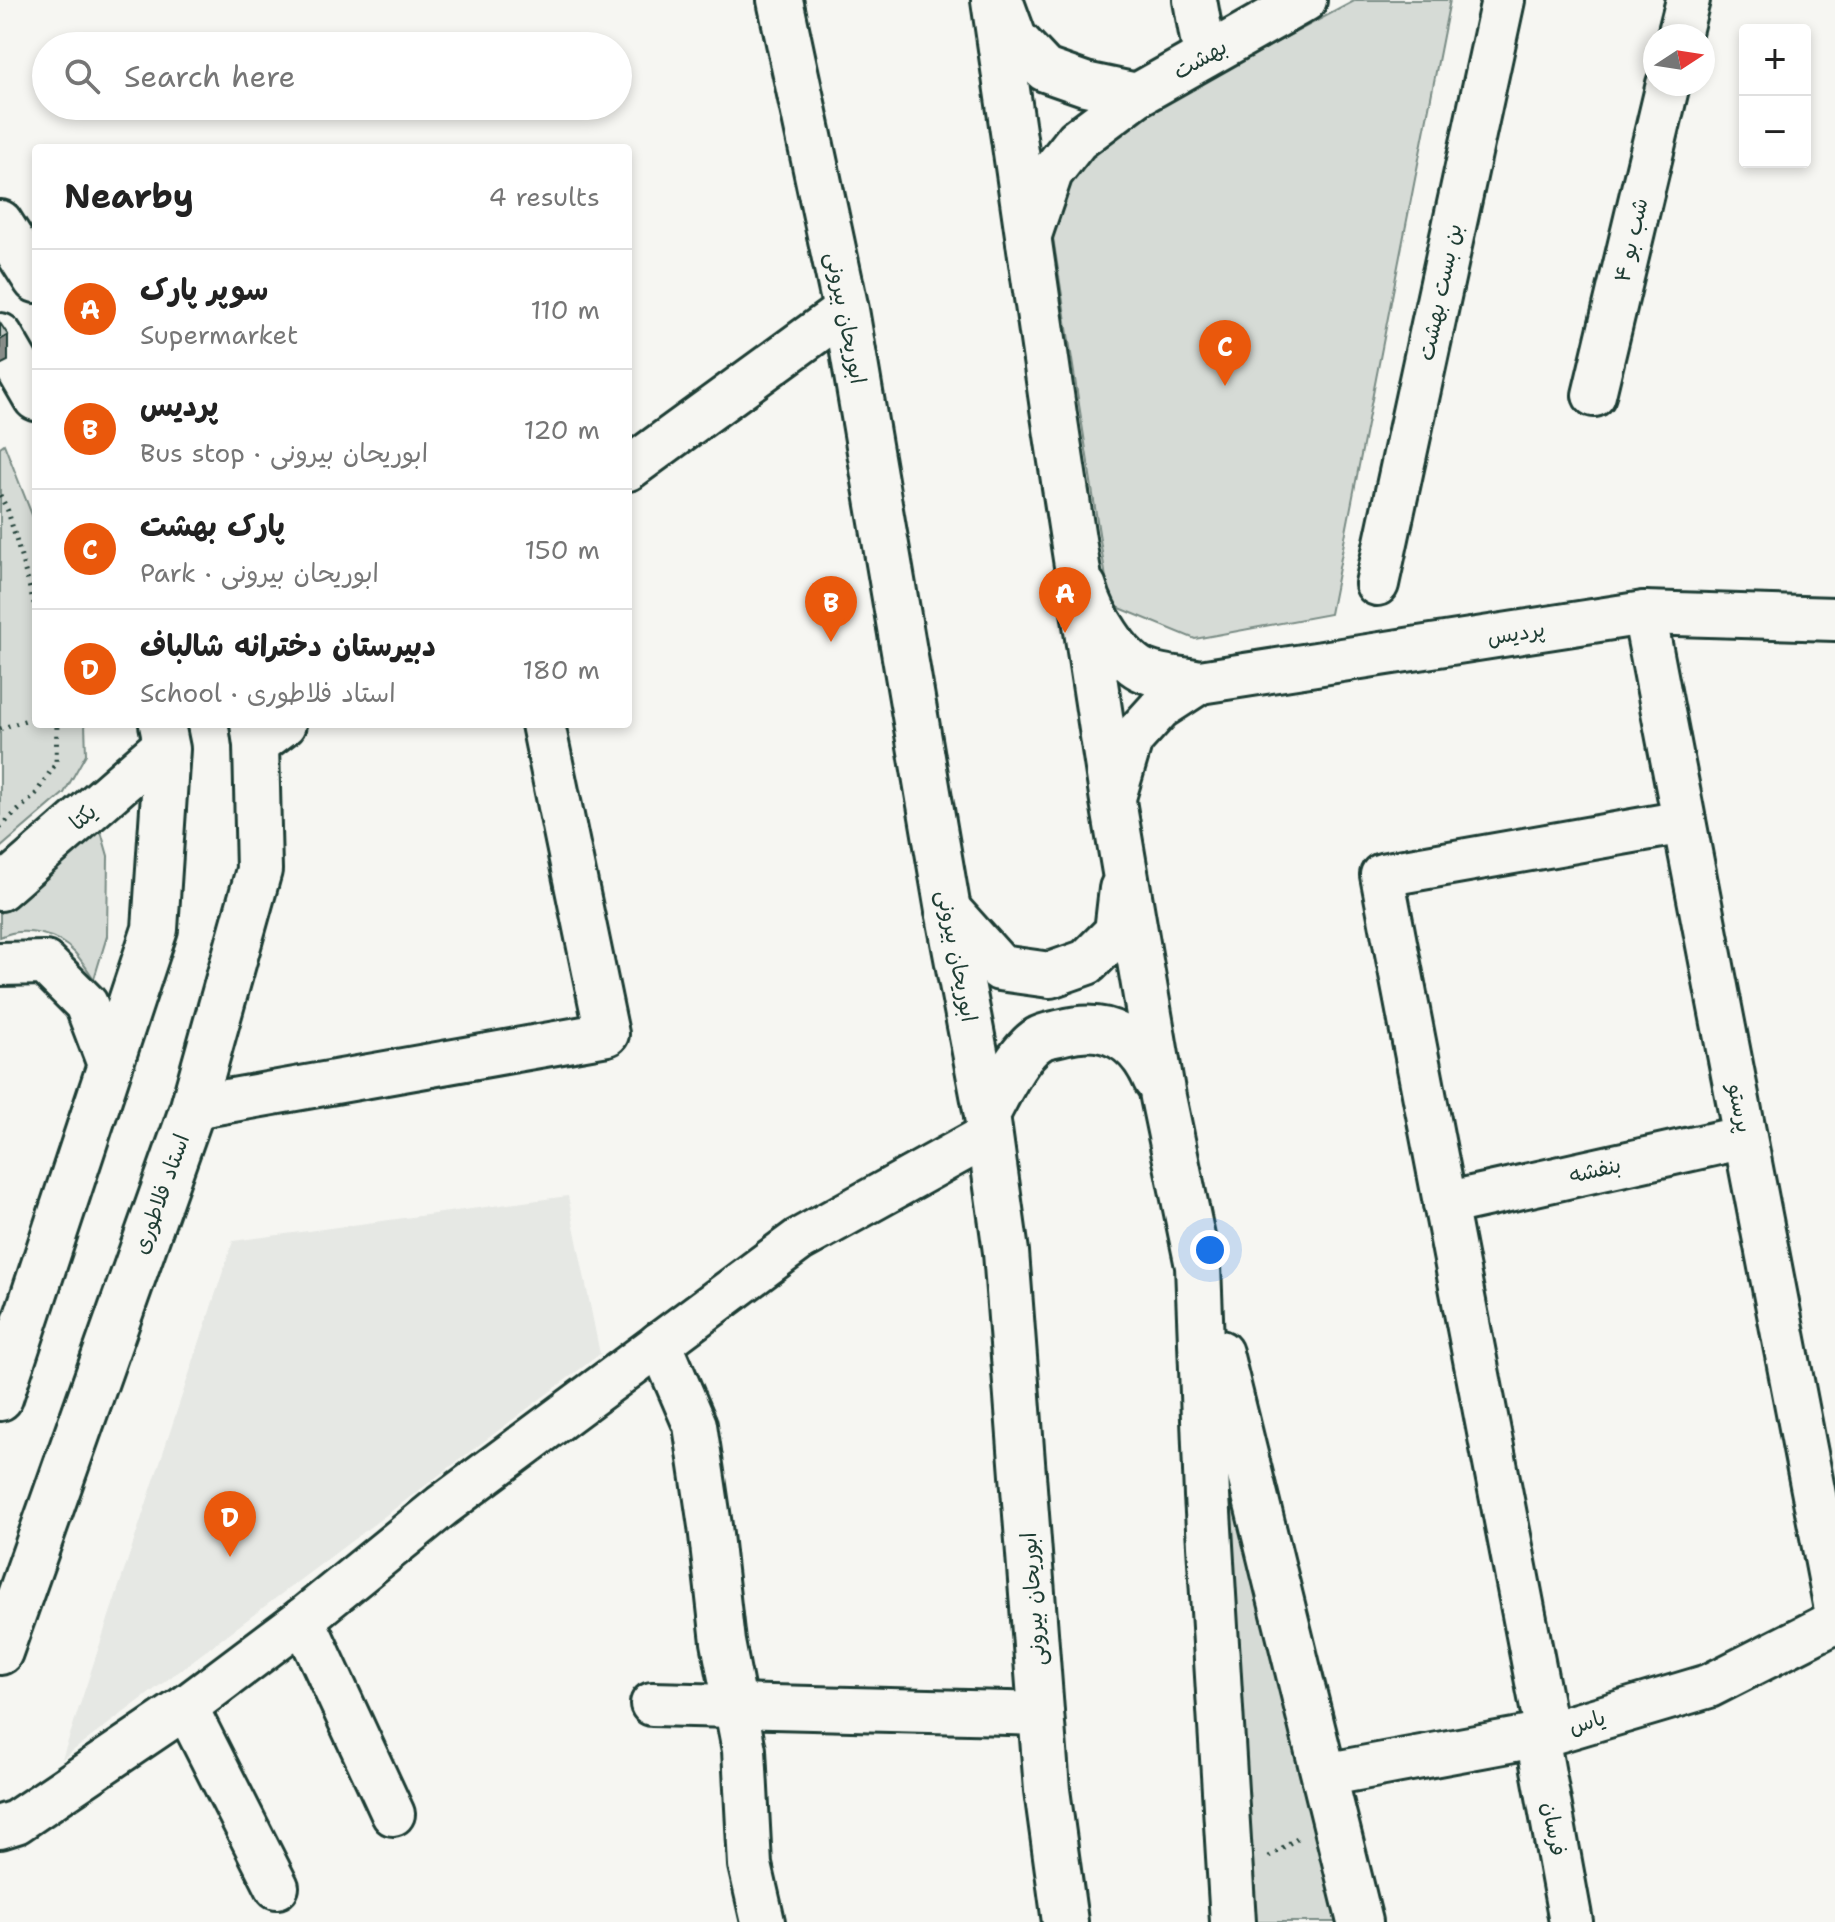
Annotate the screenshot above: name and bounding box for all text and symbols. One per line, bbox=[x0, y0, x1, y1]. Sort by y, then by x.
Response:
north arrow bbox=[1643, 24, 1715, 96]
map controls bbox=[1739, 24, 1811, 168]
button: + bbox=[1739, 24, 1811, 96]
search box bbox=[32, 32, 632, 120]
street label: بهشت bbox=[1168, 32, 1232, 86]
icon: search bbox=[60, 54, 104, 98]
text: Search here bbox=[124, 56, 295, 97]
button: − bbox=[1739, 96, 1811, 168]
text: Nearby bbox=[64, 173, 194, 219]
text: 4 results bbox=[488, 179, 600, 214]
street label: شب بو ۴ bbox=[1607, 195, 1655, 285]
street label: بن بست بهشت bbox=[1411, 221, 1469, 363]
street label: ابوریحان بیرونی bbox=[819, 250, 873, 386]
text: سوپر پارک bbox=[140, 269, 268, 310]
text: A bbox=[80, 292, 100, 327]
text: 110 m bbox=[530, 292, 600, 327]
text: Supermarket bbox=[140, 317, 298, 352]
pin: C bbox=[1199, 320, 1251, 386]
text: پردیس bbox=[140, 385, 219, 426]
text: B bbox=[82, 412, 98, 447]
text: 120 m bbox=[524, 412, 600, 447]
text: Bus stop · ابوریحان بیرونی bbox=[140, 435, 428, 470]
text: پارک بهشت bbox=[140, 505, 285, 546]
text: C bbox=[82, 532, 98, 567]
text: 150 m bbox=[524, 532, 600, 567]
text: Park · ابوریحان بیرونی bbox=[140, 555, 379, 590]
pin: A bbox=[1039, 567, 1091, 633]
pin: B bbox=[805, 576, 857, 642]
street label: پردیس bbox=[1485, 614, 1547, 652]
text: دبیرستان دخترانه شالباف bbox=[140, 625, 436, 666]
text: D bbox=[81, 652, 99, 687]
text: 180 m bbox=[522, 652, 600, 687]
text: School · استاد فلاطوری bbox=[140, 675, 396, 710]
street label: یکتا bbox=[63, 797, 103, 837]
street label: ابوریحان بیرونی bbox=[930, 888, 984, 1024]
street label: پرستو bbox=[1721, 1080, 1759, 1135]
street label: استاد فلاطوری bbox=[126, 1130, 196, 1258]
street label: بنفشه bbox=[1566, 1150, 1624, 1190]
your location bbox=[1190, 1230, 1230, 1270]
pin: D bbox=[204, 1491, 256, 1557]
street label: ابوریحان بیرونی bbox=[1014, 1531, 1052, 1667]
street label: یاس bbox=[1565, 1703, 1609, 1741]
street label: فرسان bbox=[1535, 1800, 1573, 1858]

